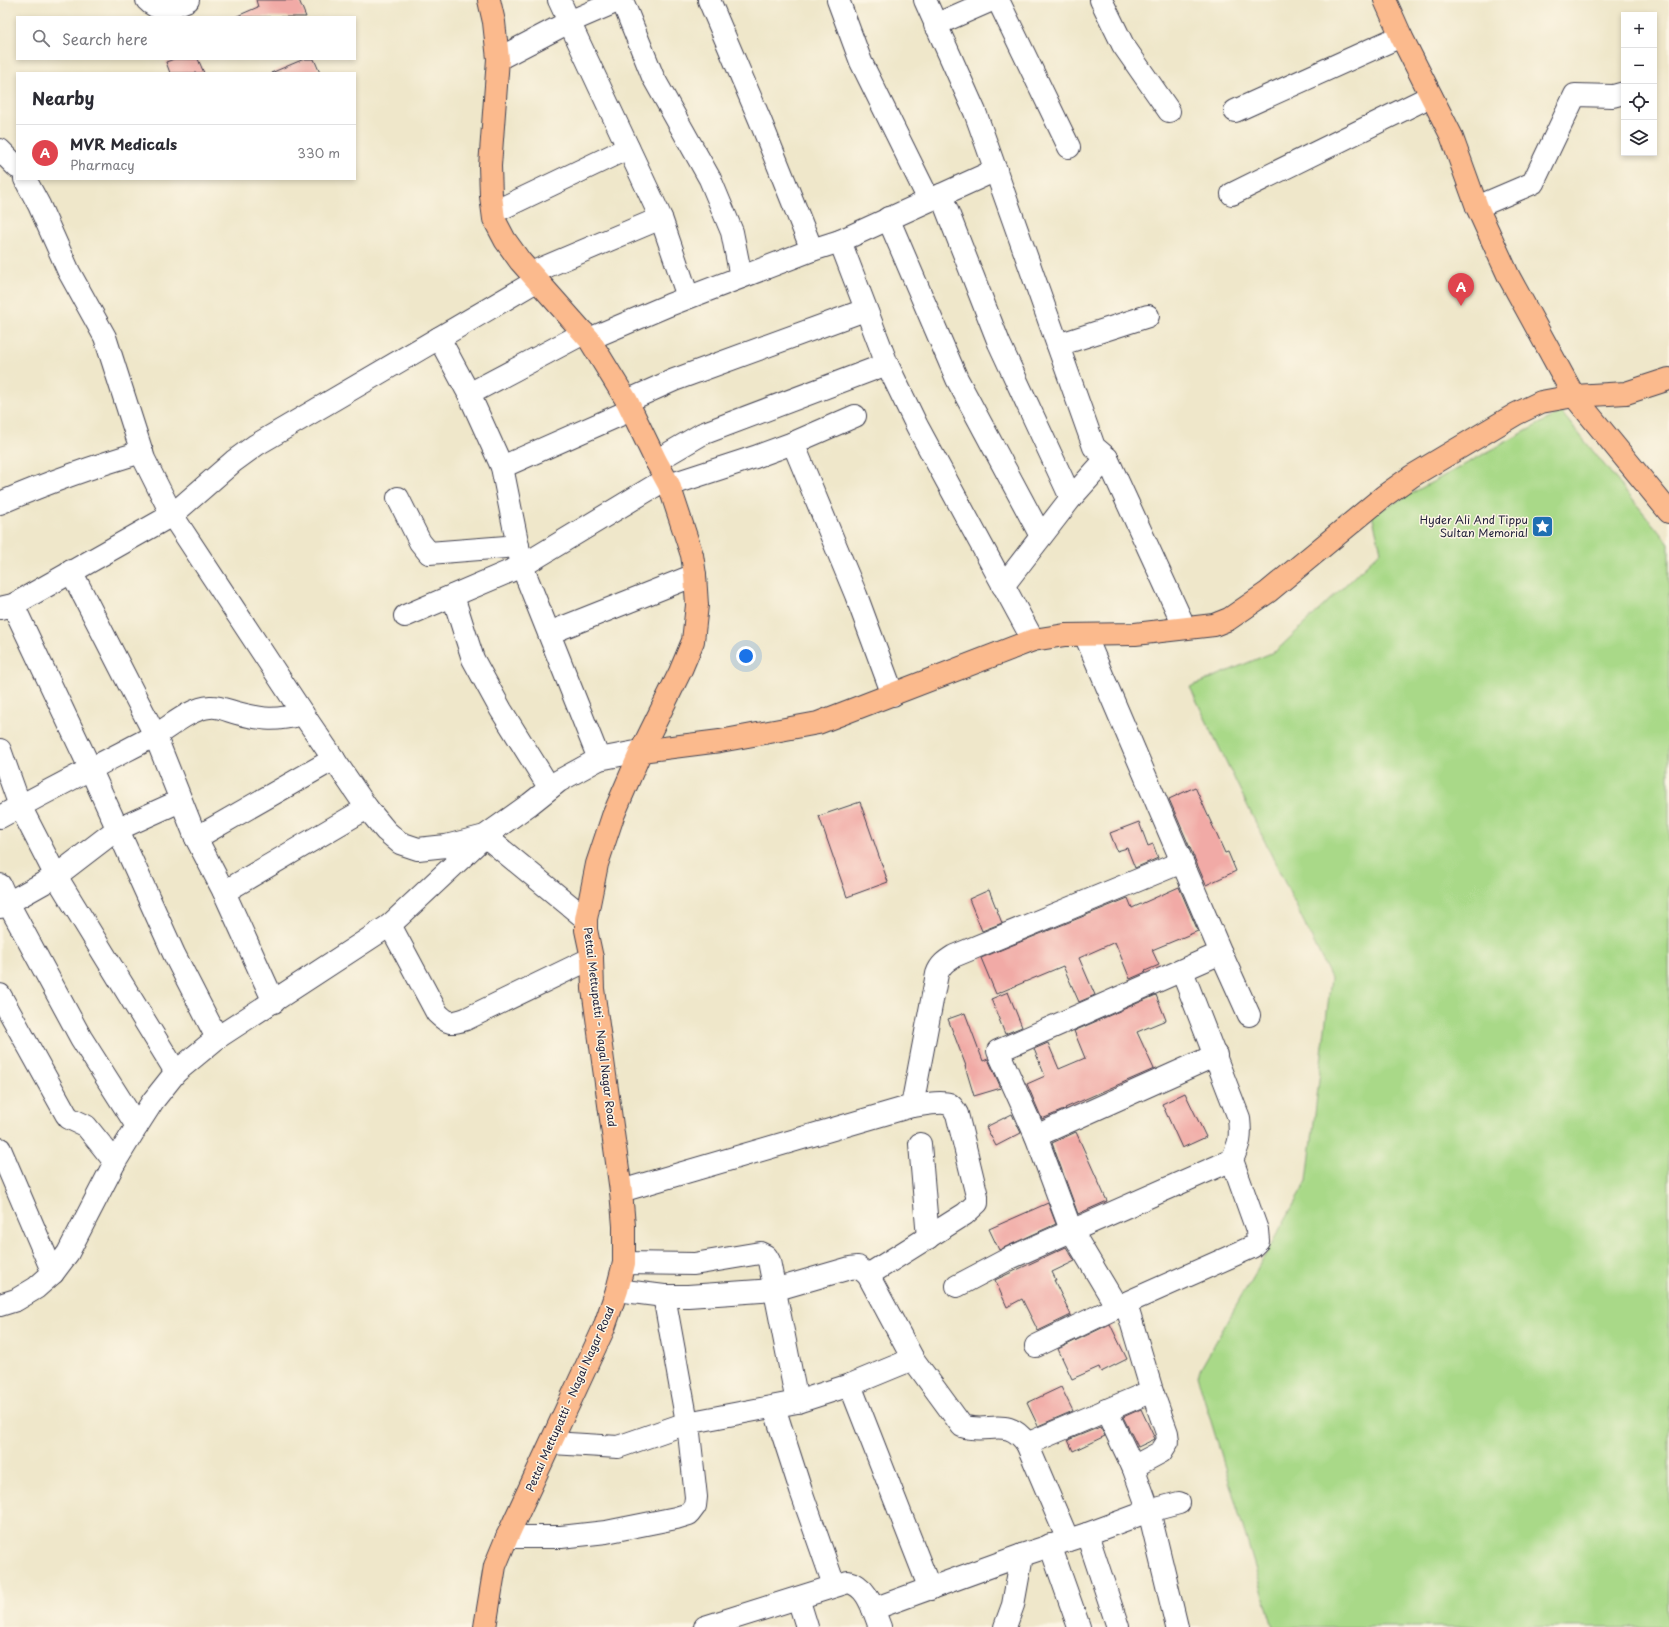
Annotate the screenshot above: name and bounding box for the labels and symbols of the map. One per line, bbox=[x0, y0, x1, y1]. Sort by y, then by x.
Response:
pin: A bbox=[1448, 273, 1474, 306]
place label: Hyder Ali And Tippu Sultan Memorial bbox=[1420, 511, 1528, 541]
place icon: Hyder Ali And Tippu Sultan Memorial bbox=[1530, 513, 1556, 539]
your location bbox=[736, 646, 756, 666]
street label: Pettai Mettupatti - Nagal Nagar Road bbox=[580, 926, 621, 1128]
street label: Pettai Mettupatti - Nagal Nagar Road bbox=[521, 1303, 618, 1494]

